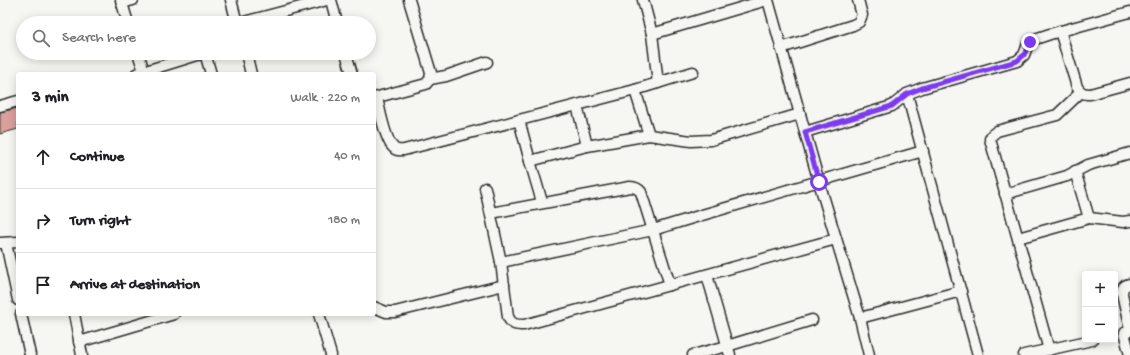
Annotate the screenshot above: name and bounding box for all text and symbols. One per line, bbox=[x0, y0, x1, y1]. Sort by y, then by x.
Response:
search box bbox=[16, 16, 376, 60]
icon: search bbox=[30, 27, 52, 49]
text: Search here bbox=[62, 29, 136, 47]
route end bbox=[1021, 33, 1039, 51]
text: 3 min bbox=[32, 88, 69, 108]
text: Walk · 220 m bbox=[290, 91, 360, 106]
icon: ahead bbox=[32, 146, 54, 168]
text: Continue bbox=[70, 148, 124, 166]
text: 40 m bbox=[334, 149, 360, 164]
route start bbox=[810, 173, 828, 191]
icon: right bbox=[32, 210, 54, 232]
text: Turn right bbox=[70, 212, 130, 230]
text: 180 m bbox=[328, 213, 360, 228]
map controls bbox=[1082, 271, 1118, 343]
button: + bbox=[1082, 271, 1118, 307]
icon: arrive bbox=[32, 274, 54, 296]
text: Arrive at destination bbox=[70, 276, 200, 294]
button: − bbox=[1082, 307, 1118, 343]

